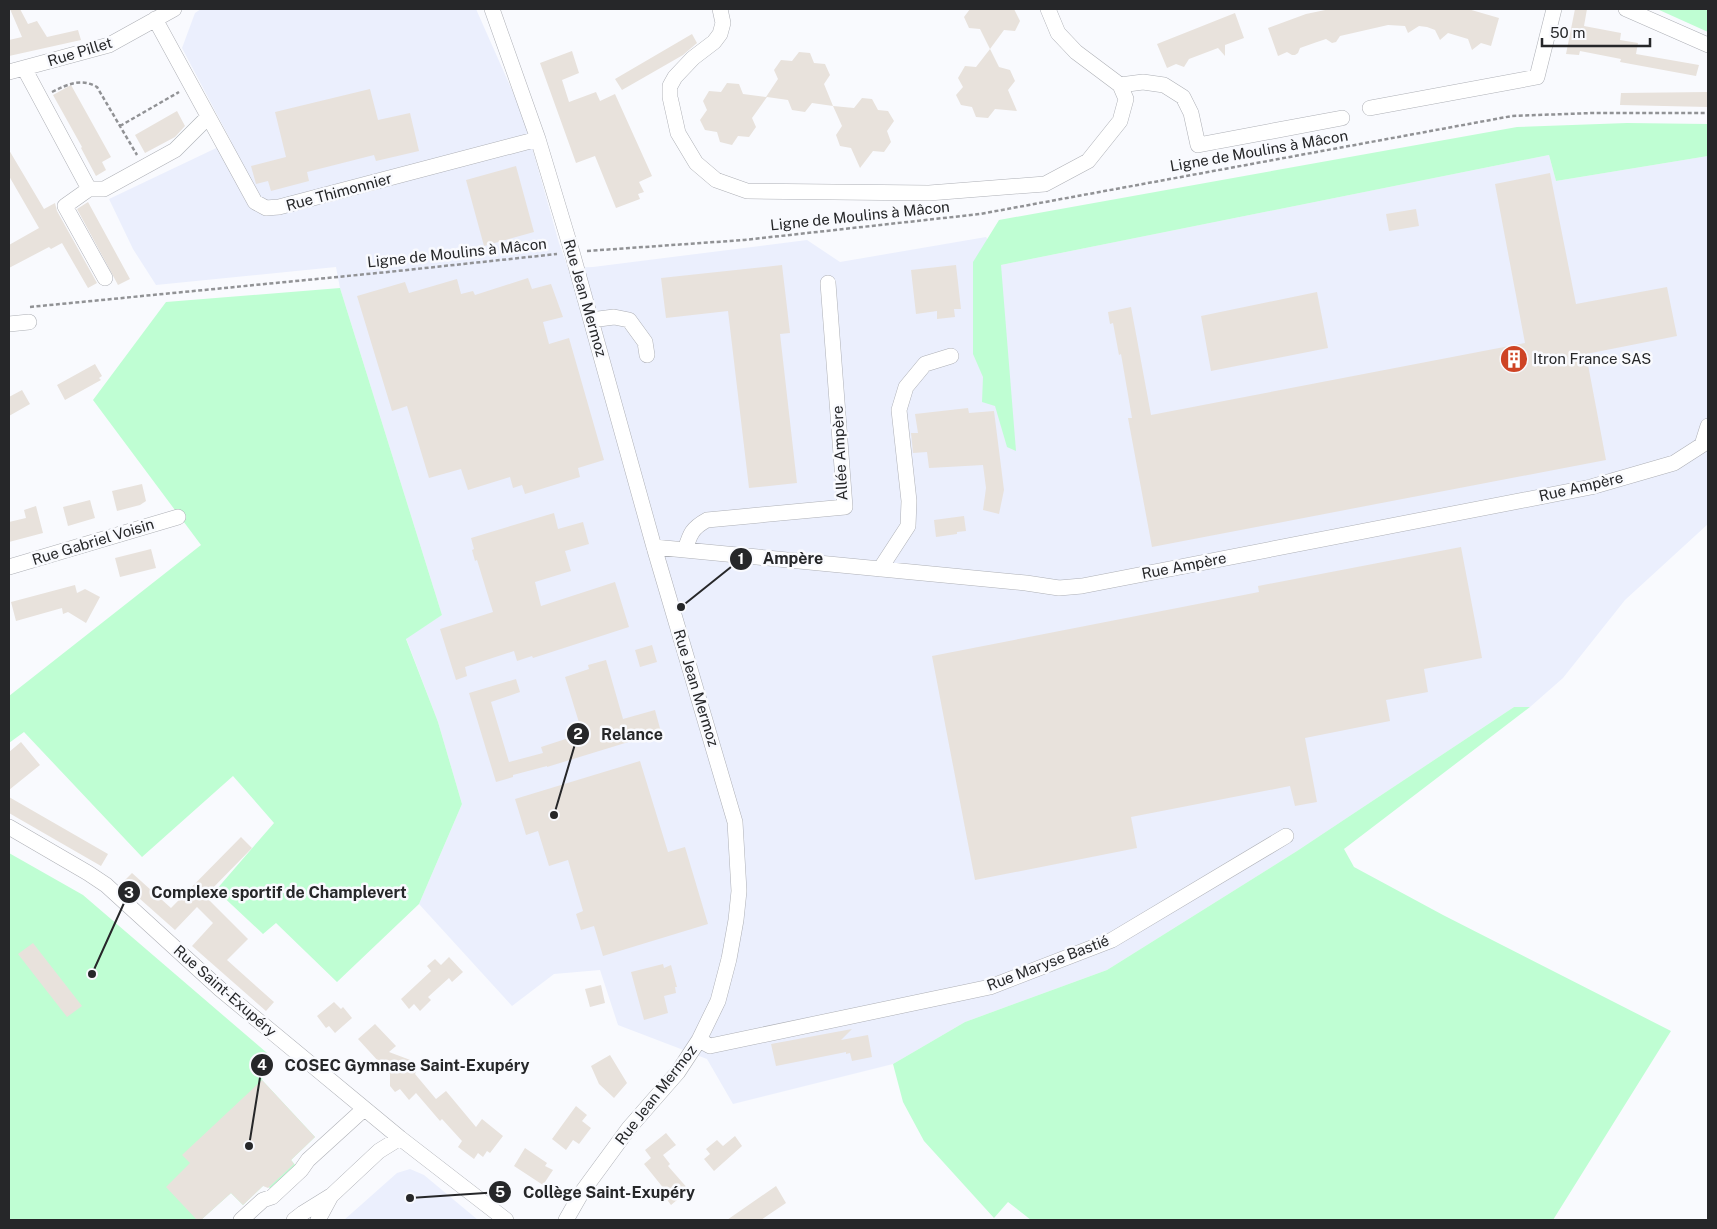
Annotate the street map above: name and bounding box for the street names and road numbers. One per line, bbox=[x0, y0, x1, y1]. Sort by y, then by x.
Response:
street label: Rue Pillet bbox=[46, 34, 114, 69]
street label: Ligne de Moulins à Mâcon bbox=[1169, 126, 1349, 175]
street label: Rue Thimonnier bbox=[284, 169, 394, 214]
street label: Ligne de Moulins à Mâcon bbox=[769, 198, 951, 233]
street label: Ligne de Moulins à Mâcon bbox=[366, 235, 548, 270]
street label: Rue Jean Mermoz bbox=[561, 237, 610, 359]
street label: Allée Ampère bbox=[829, 405, 850, 501]
street label: Rue Ampère bbox=[1537, 469, 1625, 504]
street label: Rue Gabriel Voisin bbox=[30, 515, 156, 568]
street label: Rue Ampère bbox=[1140, 549, 1228, 582]
street label: Rue Jean Mermoz bbox=[671, 627, 722, 749]
street label: Rue Maryse Bastié bbox=[984, 931, 1111, 994]
street label: Rue Saint-Exupéry bbox=[171, 941, 280, 1040]
street label: Rue Jean Mermoz bbox=[611, 1042, 700, 1148]

